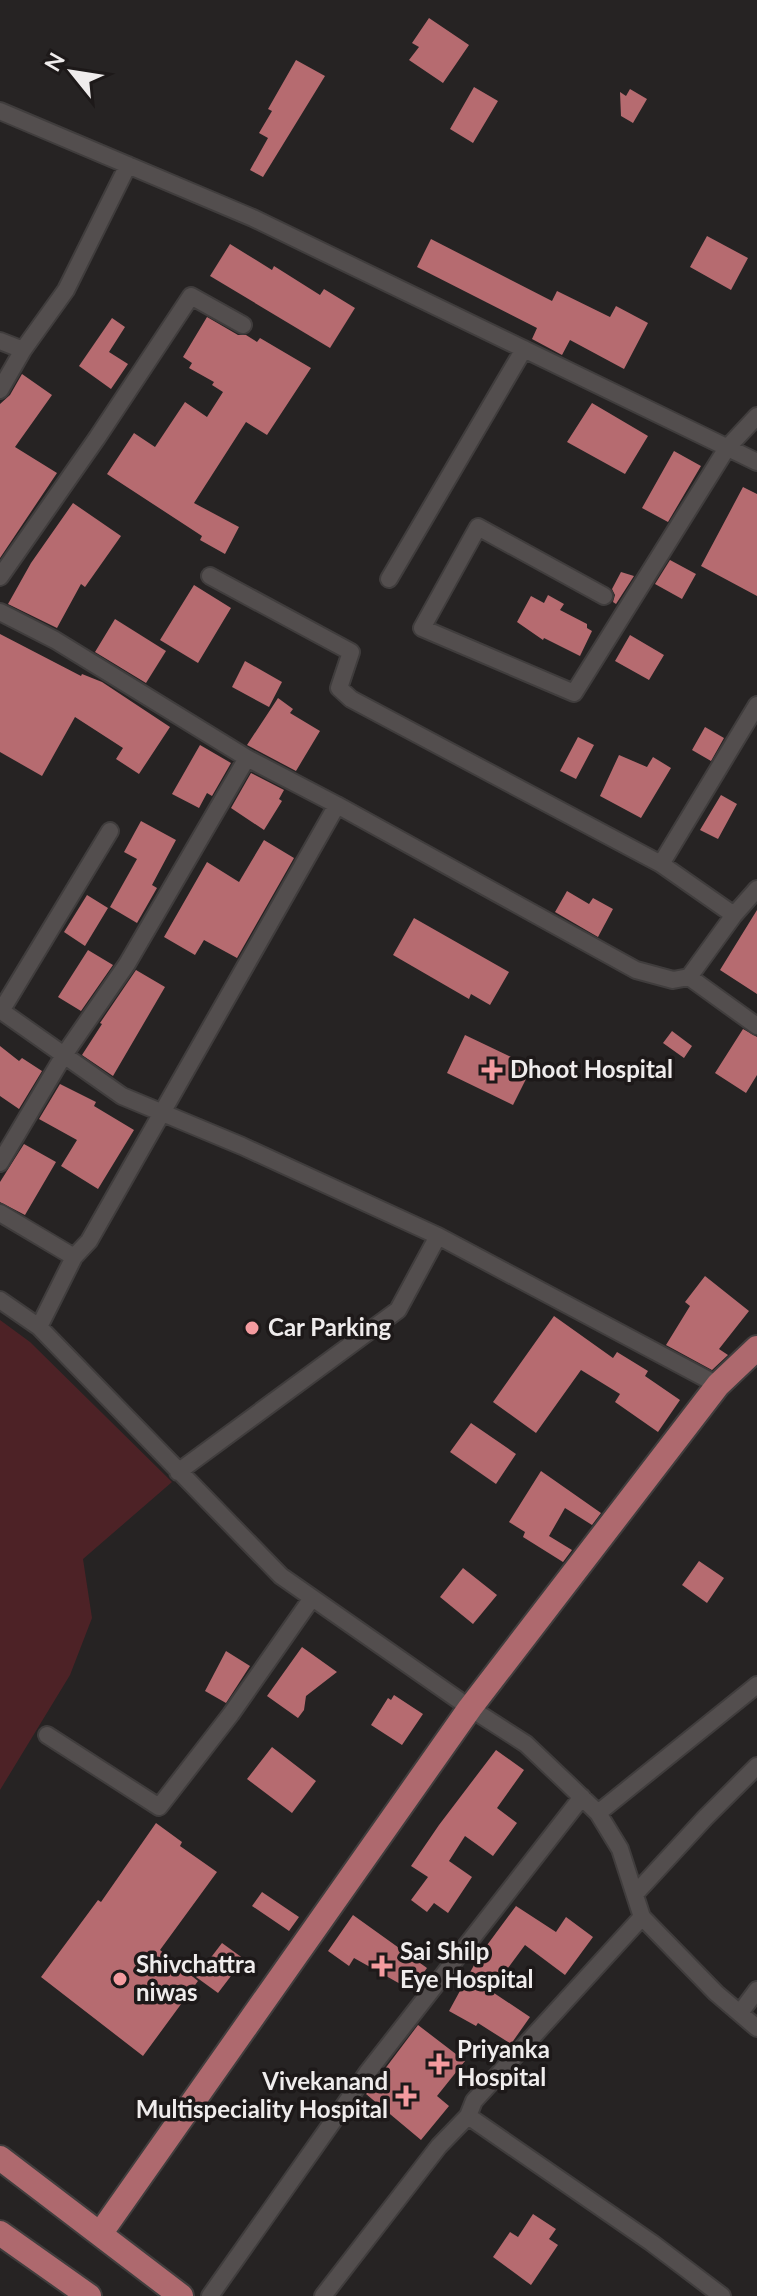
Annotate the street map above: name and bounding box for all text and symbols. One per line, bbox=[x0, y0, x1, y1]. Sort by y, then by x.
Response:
north arrow bbox=[32, 32, 112, 112]
text: N bbox=[38, 48, 70, 76]
place label: Dhoot Hospital bbox=[510, 1054, 673, 1083]
marker: Dhoot Hospital bbox=[481, 1059, 503, 1081]
place label: Car Parking bbox=[268, 1312, 391, 1341]
marker: Car Parking bbox=[243, 1319, 261, 1337]
place label: Sai Shilp Eye Hospital bbox=[400, 1936, 534, 1993]
place label: Shivchattra niwas bbox=[136, 1949, 256, 2006]
marker: Sai Shilp Eye Hospital bbox=[371, 1955, 393, 1977]
marker: Shivchattra niwas bbox=[111, 1970, 129, 1988]
place label: Priyanka Hospital bbox=[457, 2034, 550, 2091]
marker: Priyanka Hospital bbox=[428, 2053, 450, 2075]
place label: Vivekanand Multispeciality Hospital bbox=[136, 2066, 388, 2123]
marker: Vivekanand Multispeciality Hospital bbox=[395, 2085, 417, 2107]

